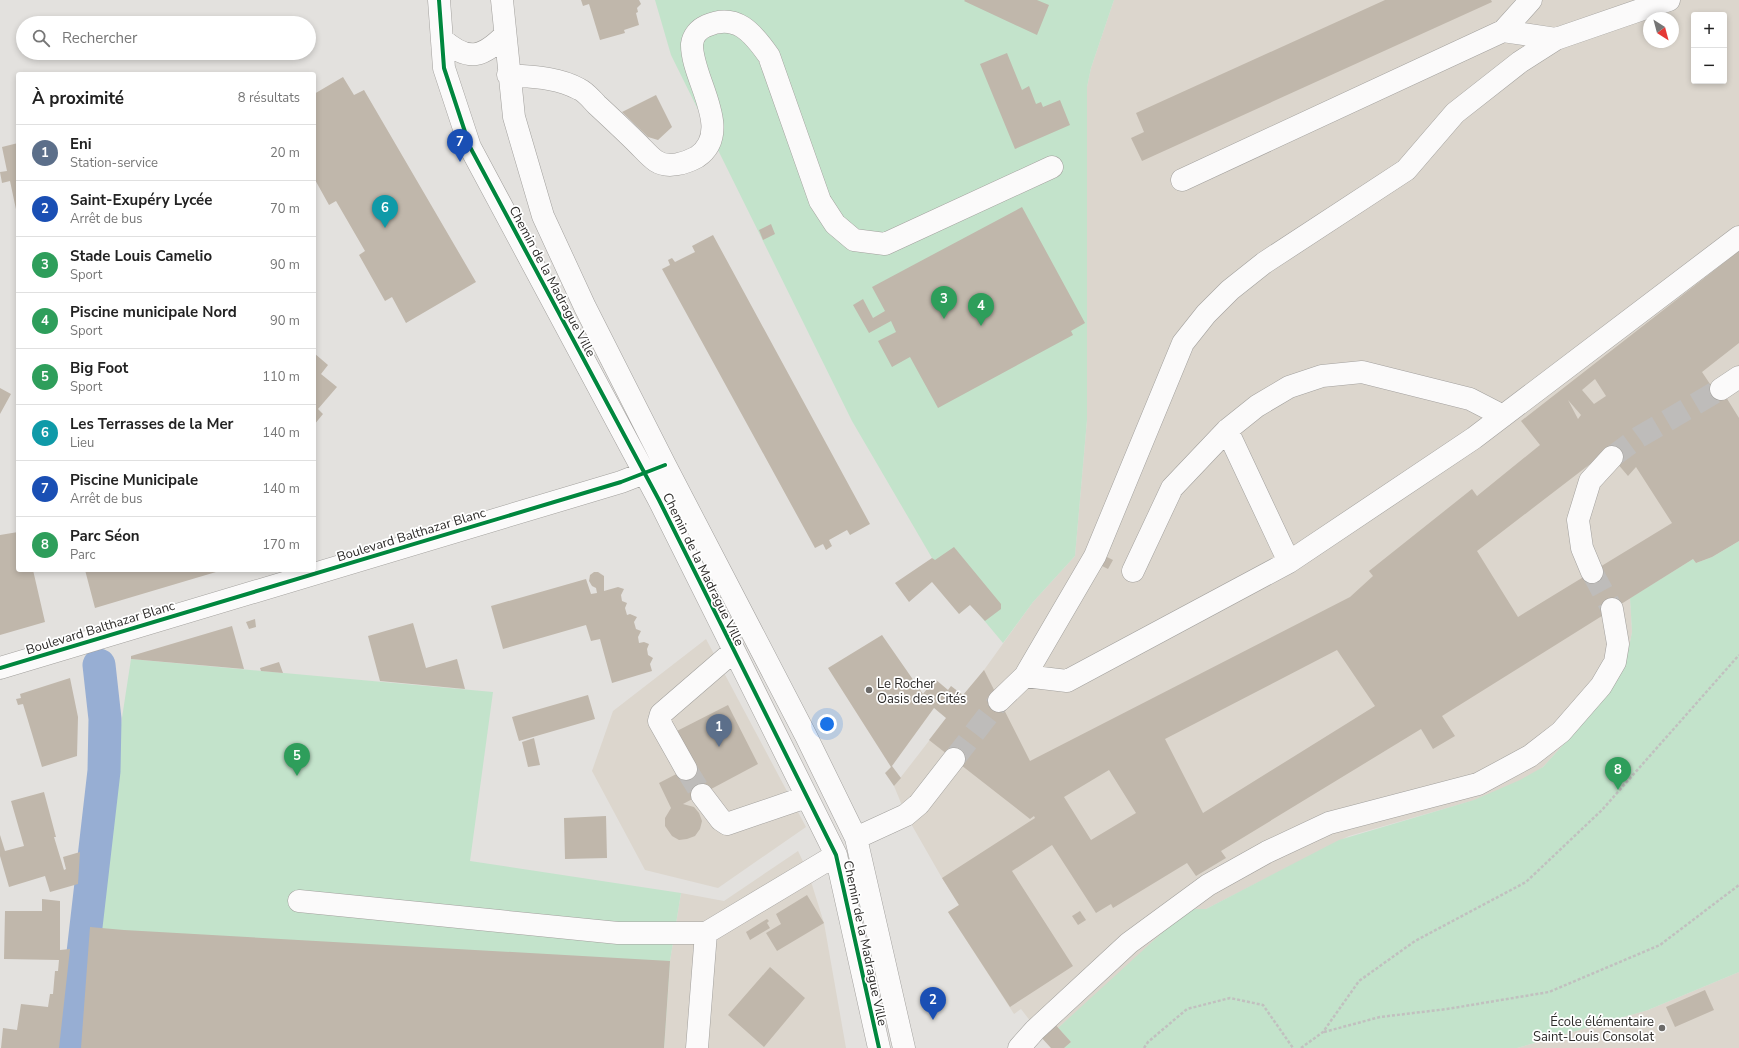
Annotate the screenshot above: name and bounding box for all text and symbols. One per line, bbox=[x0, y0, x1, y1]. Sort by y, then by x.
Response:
north arrow bbox=[1643, 12, 1679, 48]
map controls bbox=[1691, 12, 1727, 84]
button: + bbox=[1691, 12, 1727, 48]
search box bbox=[16, 16, 316, 60]
icon: search bbox=[30, 27, 52, 49]
text: Rechercher bbox=[62, 28, 137, 48]
button: − bbox=[1691, 48, 1727, 84]
text: À proximité bbox=[32, 87, 124, 110]
text: 8 résultats bbox=[238, 89, 300, 107]
pin: 7 bbox=[447, 129, 473, 162]
text: Eni bbox=[70, 134, 92, 154]
text: 1 bbox=[41, 144, 49, 162]
text: 20 m bbox=[270, 144, 300, 162]
text: Station-service bbox=[70, 154, 158, 172]
text: Saint-Exupéry Lycée bbox=[70, 190, 212, 210]
pin: 6 bbox=[372, 195, 398, 228]
text: 2 bbox=[41, 200, 49, 218]
text: 70 m bbox=[270, 200, 300, 218]
street label: Chemin de la Madrague Ville bbox=[505, 203, 600, 360]
text: Arrêt de bus bbox=[70, 210, 142, 228]
text: Stade Louis Camelio bbox=[70, 246, 212, 266]
text: 3 bbox=[41, 256, 49, 274]
text: 90 m bbox=[270, 256, 300, 274]
text: Sport bbox=[70, 266, 102, 284]
pin: 3 bbox=[931, 286, 957, 319]
pin: 4 bbox=[968, 293, 994, 326]
text: Piscine municipale Nord bbox=[70, 302, 237, 322]
text: 4 bbox=[41, 312, 49, 330]
text: 90 m bbox=[270, 312, 300, 330]
text: Sport bbox=[70, 322, 102, 340]
text: Big Foot bbox=[70, 358, 128, 378]
text: 5 bbox=[41, 368, 49, 386]
text: 110 m bbox=[262, 368, 300, 386]
text: Sport bbox=[70, 378, 102, 396]
text: Les Terrasses de la Mer bbox=[70, 414, 233, 434]
text: 6 bbox=[41, 424, 49, 442]
text: 140 m bbox=[262, 424, 300, 442]
text: Lieu bbox=[70, 434, 94, 452]
text: Piscine Municipale bbox=[70, 470, 198, 490]
text: 7 bbox=[41, 480, 49, 498]
text: 140 m bbox=[262, 480, 300, 498]
text: Arrêt de bus bbox=[70, 490, 142, 508]
street label: Chemin de la Madrague Ville bbox=[658, 490, 748, 649]
street label: Boulevard Balthazar Blanc bbox=[335, 504, 488, 566]
text: Parc Séon bbox=[70, 526, 140, 546]
text: 8 bbox=[41, 536, 49, 554]
text: 170 m bbox=[262, 536, 300, 554]
text: Parc bbox=[70, 546, 95, 564]
street label: Boulevard Balthazar Blanc bbox=[24, 597, 177, 659]
place label: Le Rocher Oasis des Cités bbox=[877, 675, 966, 708]
marker: Le Rocher Oasis des Cités bbox=[864, 685, 874, 695]
pin: 1 bbox=[706, 714, 732, 747]
your location bbox=[817, 714, 837, 734]
pin: 5 bbox=[284, 743, 310, 776]
pin: 8 bbox=[1605, 757, 1631, 790]
street label: Chemin de la Madrague Ville bbox=[839, 859, 891, 1028]
pin: 2 bbox=[920, 987, 946, 1020]
place label: École élémentaire Saint-Louis Consolat bbox=[1533, 1012, 1654, 1046]
marker: École élémentaire Saint-Louis Consolat bbox=[1657, 1023, 1667, 1033]

